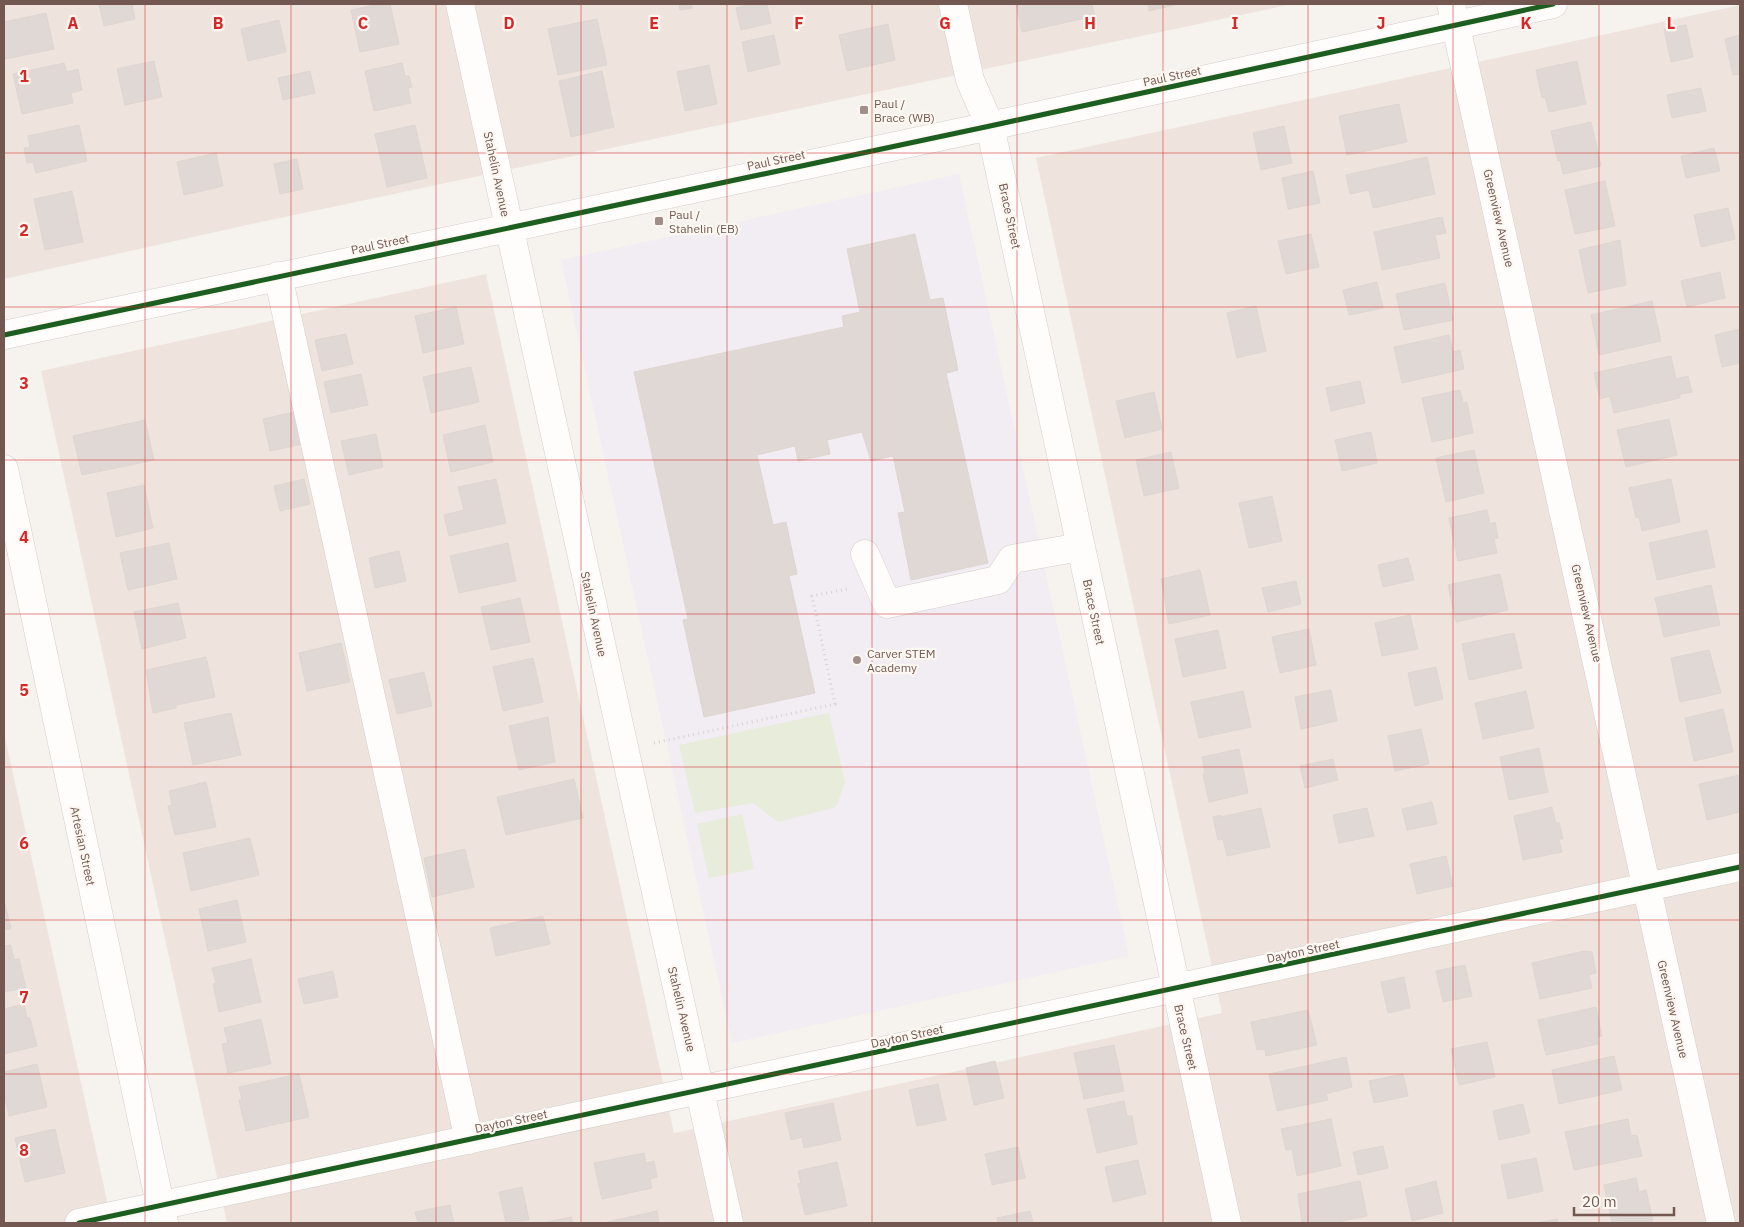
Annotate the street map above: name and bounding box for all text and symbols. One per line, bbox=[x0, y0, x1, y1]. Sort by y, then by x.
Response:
text: A bbox=[68, 13, 79, 33]
text: B bbox=[213, 13, 224, 33]
text: C bbox=[358, 13, 368, 33]
text: D bbox=[503, 13, 515, 33]
text: E bbox=[649, 13, 659, 33]
text: F bbox=[794, 13, 804, 33]
text: G bbox=[939, 13, 951, 33]
text: H bbox=[1084, 13, 1096, 33]
text: I bbox=[1232, 13, 1239, 33]
text: J bbox=[1377, 13, 1385, 33]
text: K bbox=[1520, 13, 1532, 33]
text: L bbox=[1667, 13, 1675, 33]
street label: Paul Street bbox=[1141, 62, 1203, 90]
text: 1 bbox=[19, 66, 29, 86]
place label: Paul / Brace (WB) bbox=[874, 96, 935, 125]
marker: Paul / Brace (WB) bbox=[858, 104, 870, 116]
street label: Stahelin Avenue bbox=[481, 130, 513, 218]
street label: Paul Street bbox=[745, 146, 807, 174]
street label: Greenview Avenue bbox=[1480, 168, 1518, 269]
street label: Brace Street bbox=[996, 182, 1024, 250]
place label: Paul / Stahelin (EB) bbox=[669, 207, 739, 236]
marker: Paul / Stahelin (EB) bbox=[653, 215, 665, 227]
text: 2 bbox=[19, 220, 29, 240]
street label: Paul Street bbox=[349, 230, 411, 258]
text: 3 bbox=[19, 373, 29, 393]
text: 4 bbox=[19, 527, 29, 547]
street label: Greenview Avenue bbox=[1568, 563, 1606, 664]
street label: Stahelin Avenue bbox=[578, 570, 610, 658]
street label: Brace Street bbox=[1080, 578, 1108, 646]
place label: Carver STEM Academy bbox=[867, 646, 935, 675]
marker: Carver STEM Academy bbox=[851, 654, 863, 666]
text: 5 bbox=[19, 680, 29, 700]
street label: Artesian Street bbox=[67, 805, 99, 887]
text: 6 bbox=[19, 833, 29, 853]
street label: Dayton Street bbox=[1265, 936, 1341, 966]
street label: Greenview Avenue bbox=[1654, 959, 1692, 1060]
street label: Stahelin Avenue bbox=[665, 965, 699, 1053]
text: 7 bbox=[19, 987, 29, 1007]
street label: Brace Street bbox=[1171, 1003, 1201, 1071]
street label: Dayton Street bbox=[869, 1021, 945, 1051]
street label: Dayton Street bbox=[473, 1106, 549, 1136]
text: 8 bbox=[19, 1140, 29, 1160]
scale bar bbox=[1574, 1184, 1674, 1216]
text: 20 m bbox=[1582, 1192, 1617, 1211]

